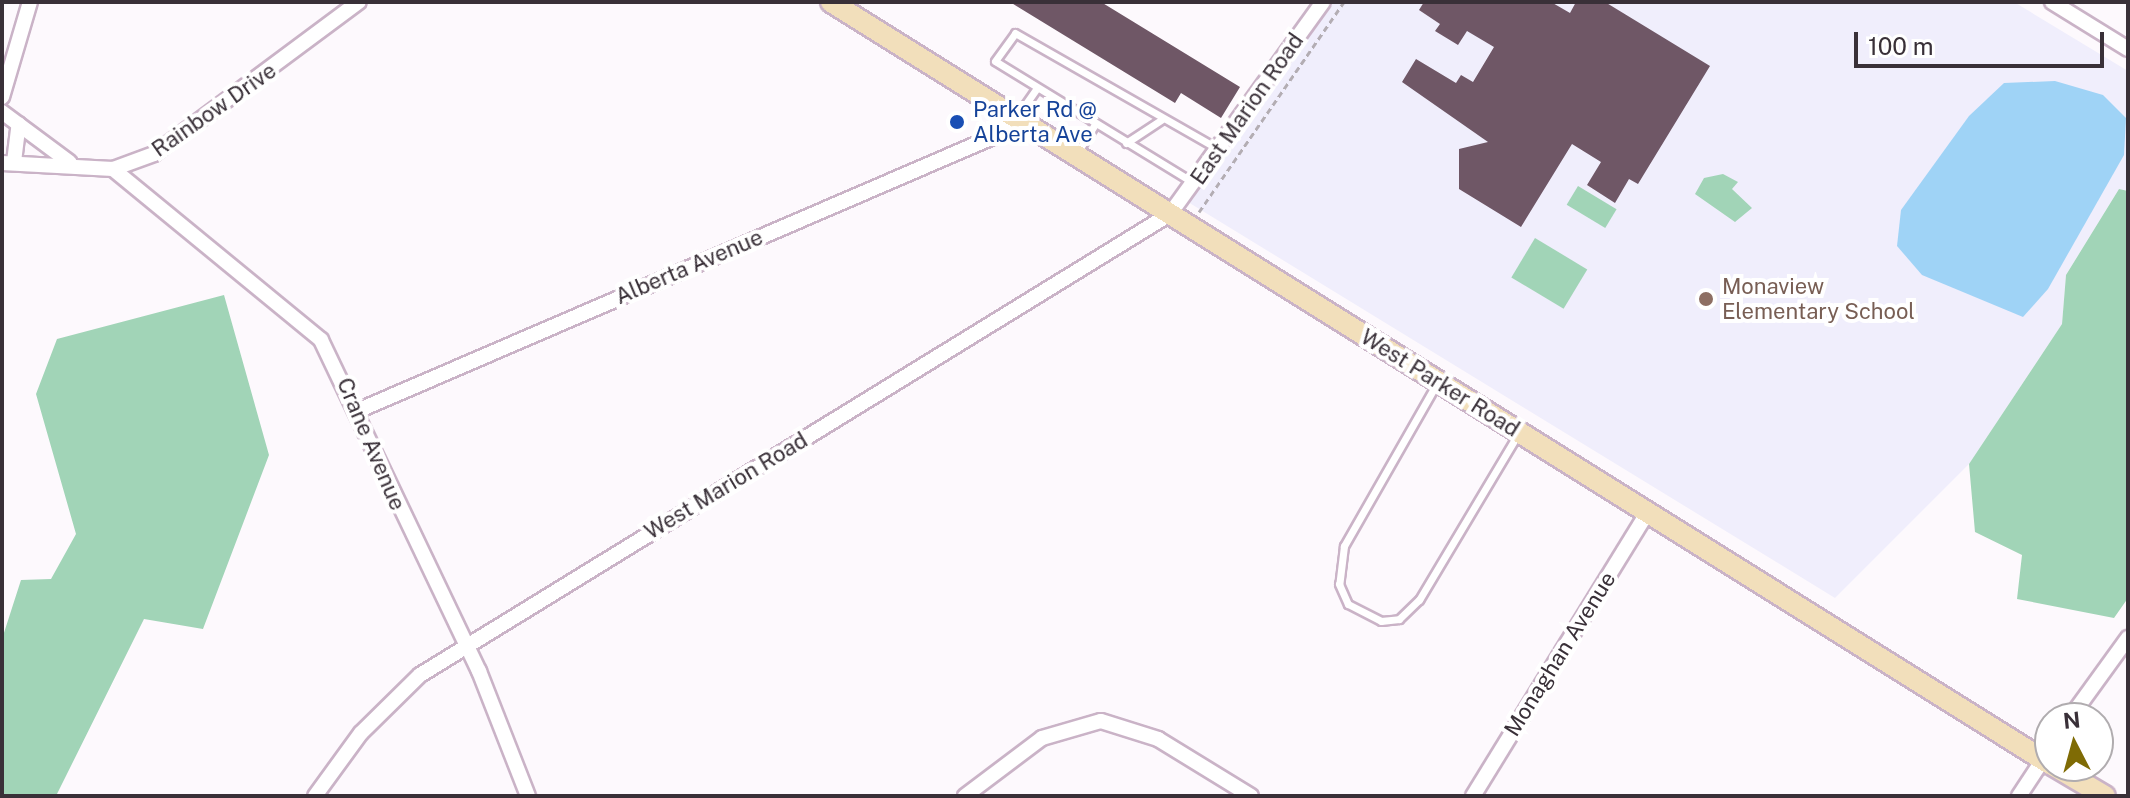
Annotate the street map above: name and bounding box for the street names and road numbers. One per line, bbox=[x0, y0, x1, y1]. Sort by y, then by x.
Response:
street label: East Marion Road bbox=[1185, 28, 1309, 190]
street label: Rainbow Drive bbox=[147, 57, 281, 163]
street label: Alberta Avenue bbox=[611, 224, 767, 310]
street label: West Parker Road bbox=[1356, 324, 1524, 442]
street label: Crane Avenue bbox=[331, 374, 411, 514]
street label: West Marion Road bbox=[640, 427, 812, 545]
street label: Monaghan Avenue bbox=[1499, 567, 1621, 741]

